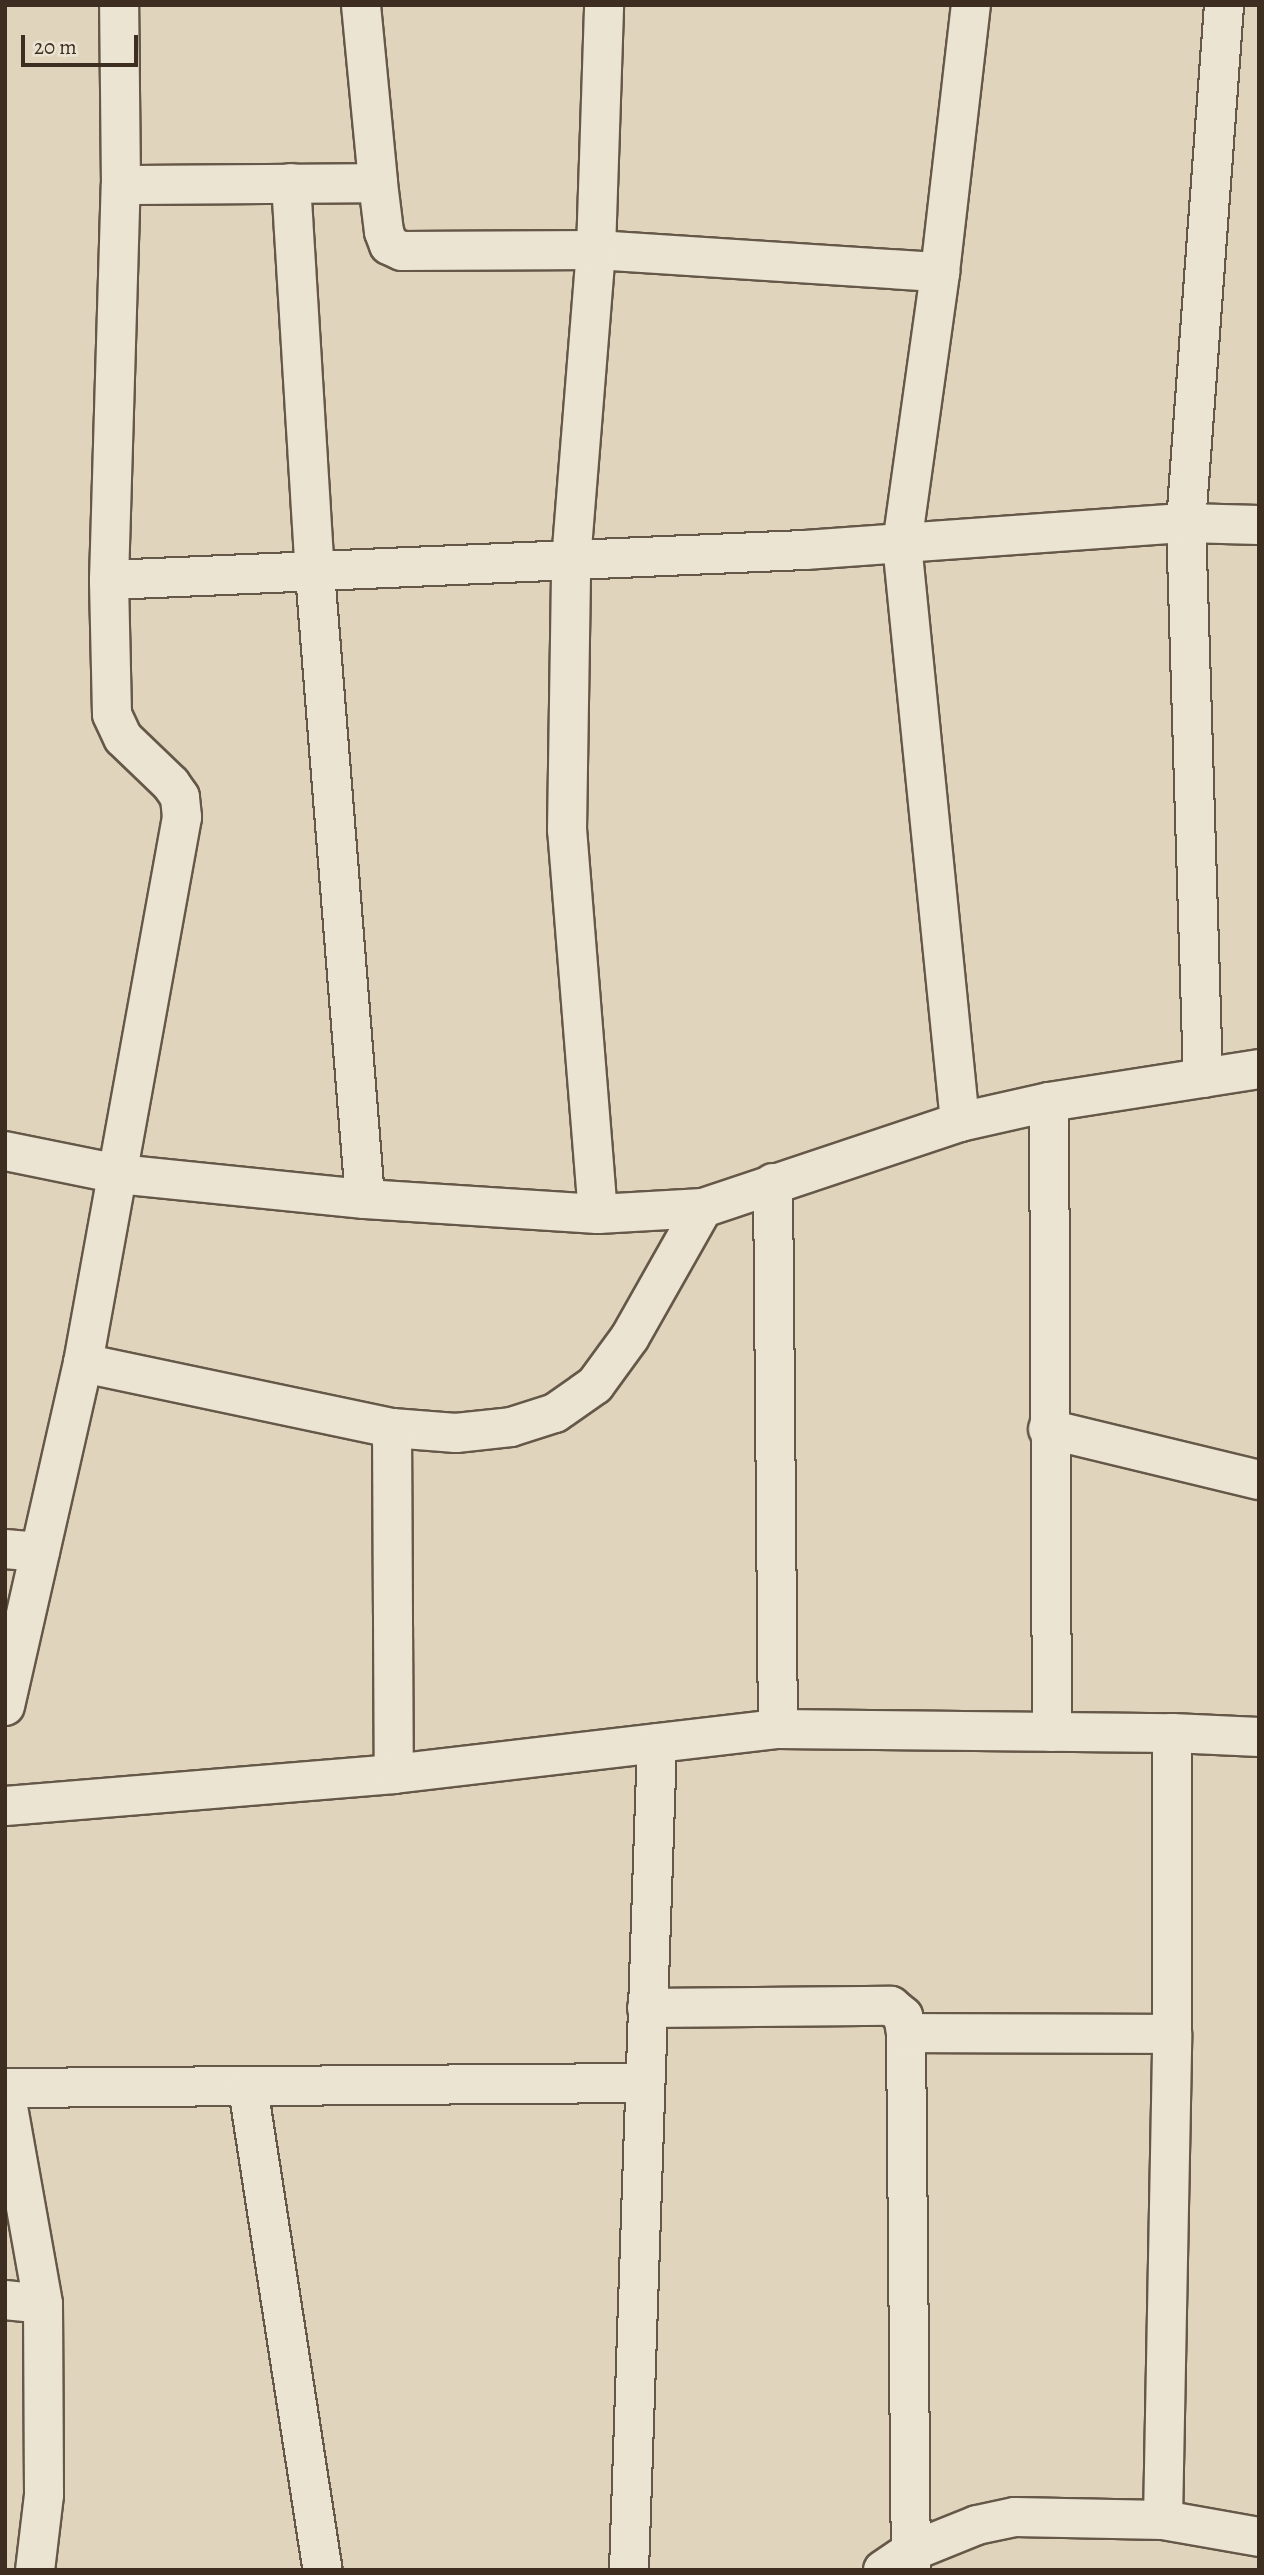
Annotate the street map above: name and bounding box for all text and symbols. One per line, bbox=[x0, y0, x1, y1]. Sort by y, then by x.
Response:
scale bar bbox=[24, 21, 142, 65]
text: 20 m bbox=[34, 33, 77, 61]

